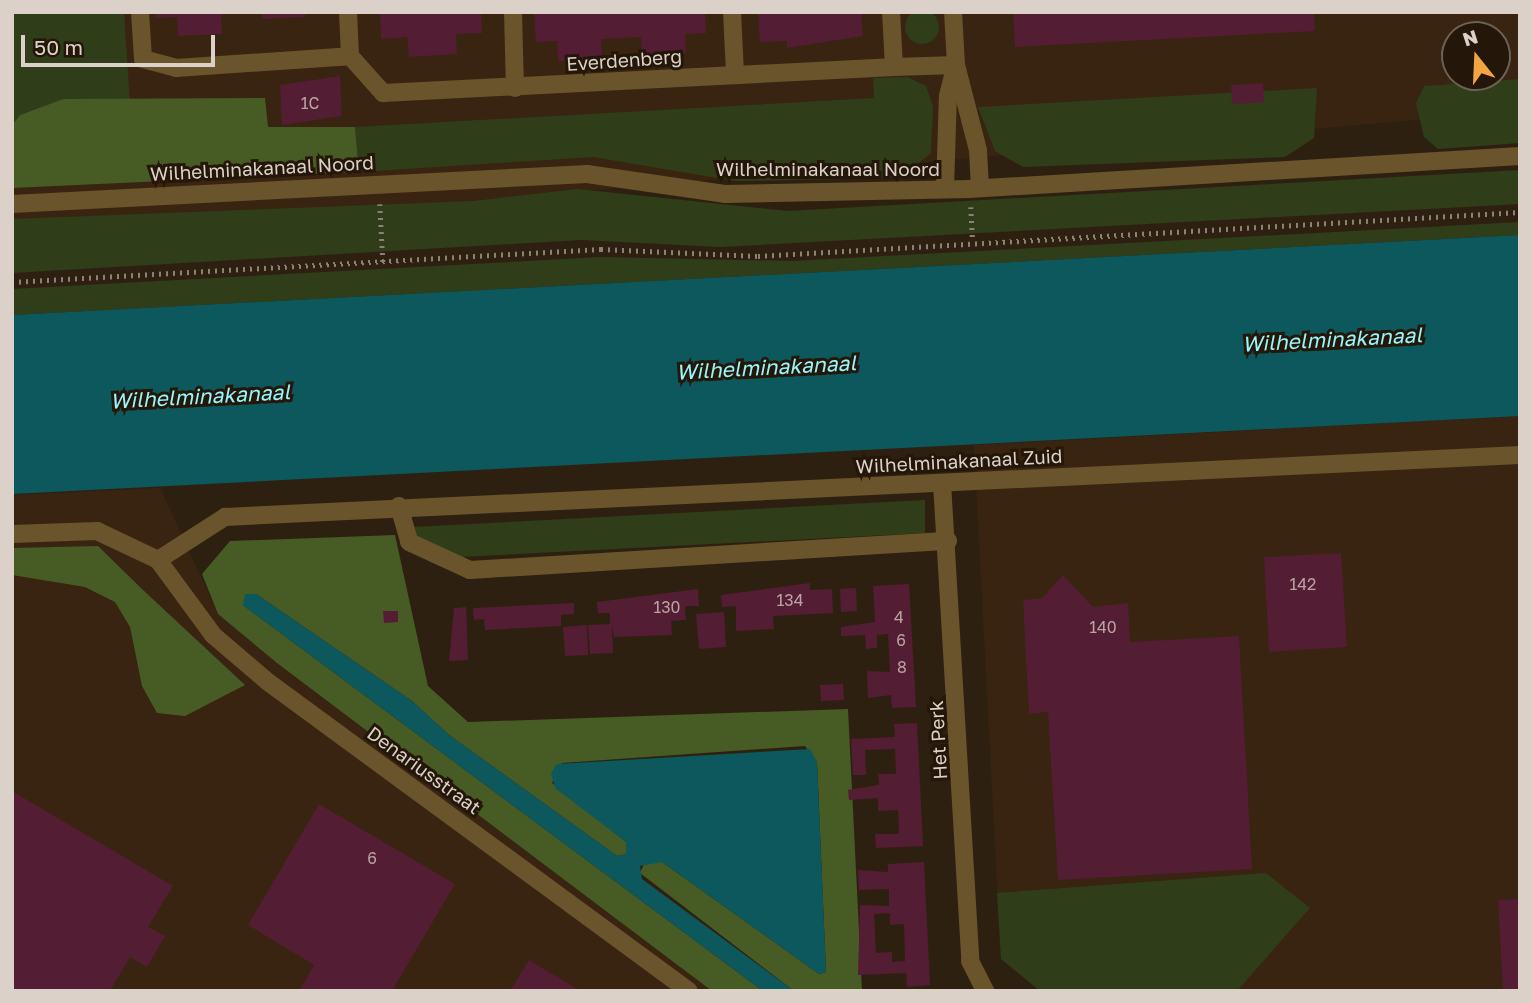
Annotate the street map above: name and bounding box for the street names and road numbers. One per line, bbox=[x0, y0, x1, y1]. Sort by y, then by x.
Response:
street label: Everdenberg bbox=[565, 45, 683, 75]
street label: Wilhelminakanaal Noord bbox=[150, 151, 374, 185]
street label: Wilhelminakanaal Noord bbox=[716, 158, 940, 180]
street label: Wilhelminakanaal Zuid bbox=[855, 444, 1063, 478]
street label: Het Perk bbox=[925, 700, 951, 780]
street label: Denariusstraat bbox=[363, 721, 485, 819]

